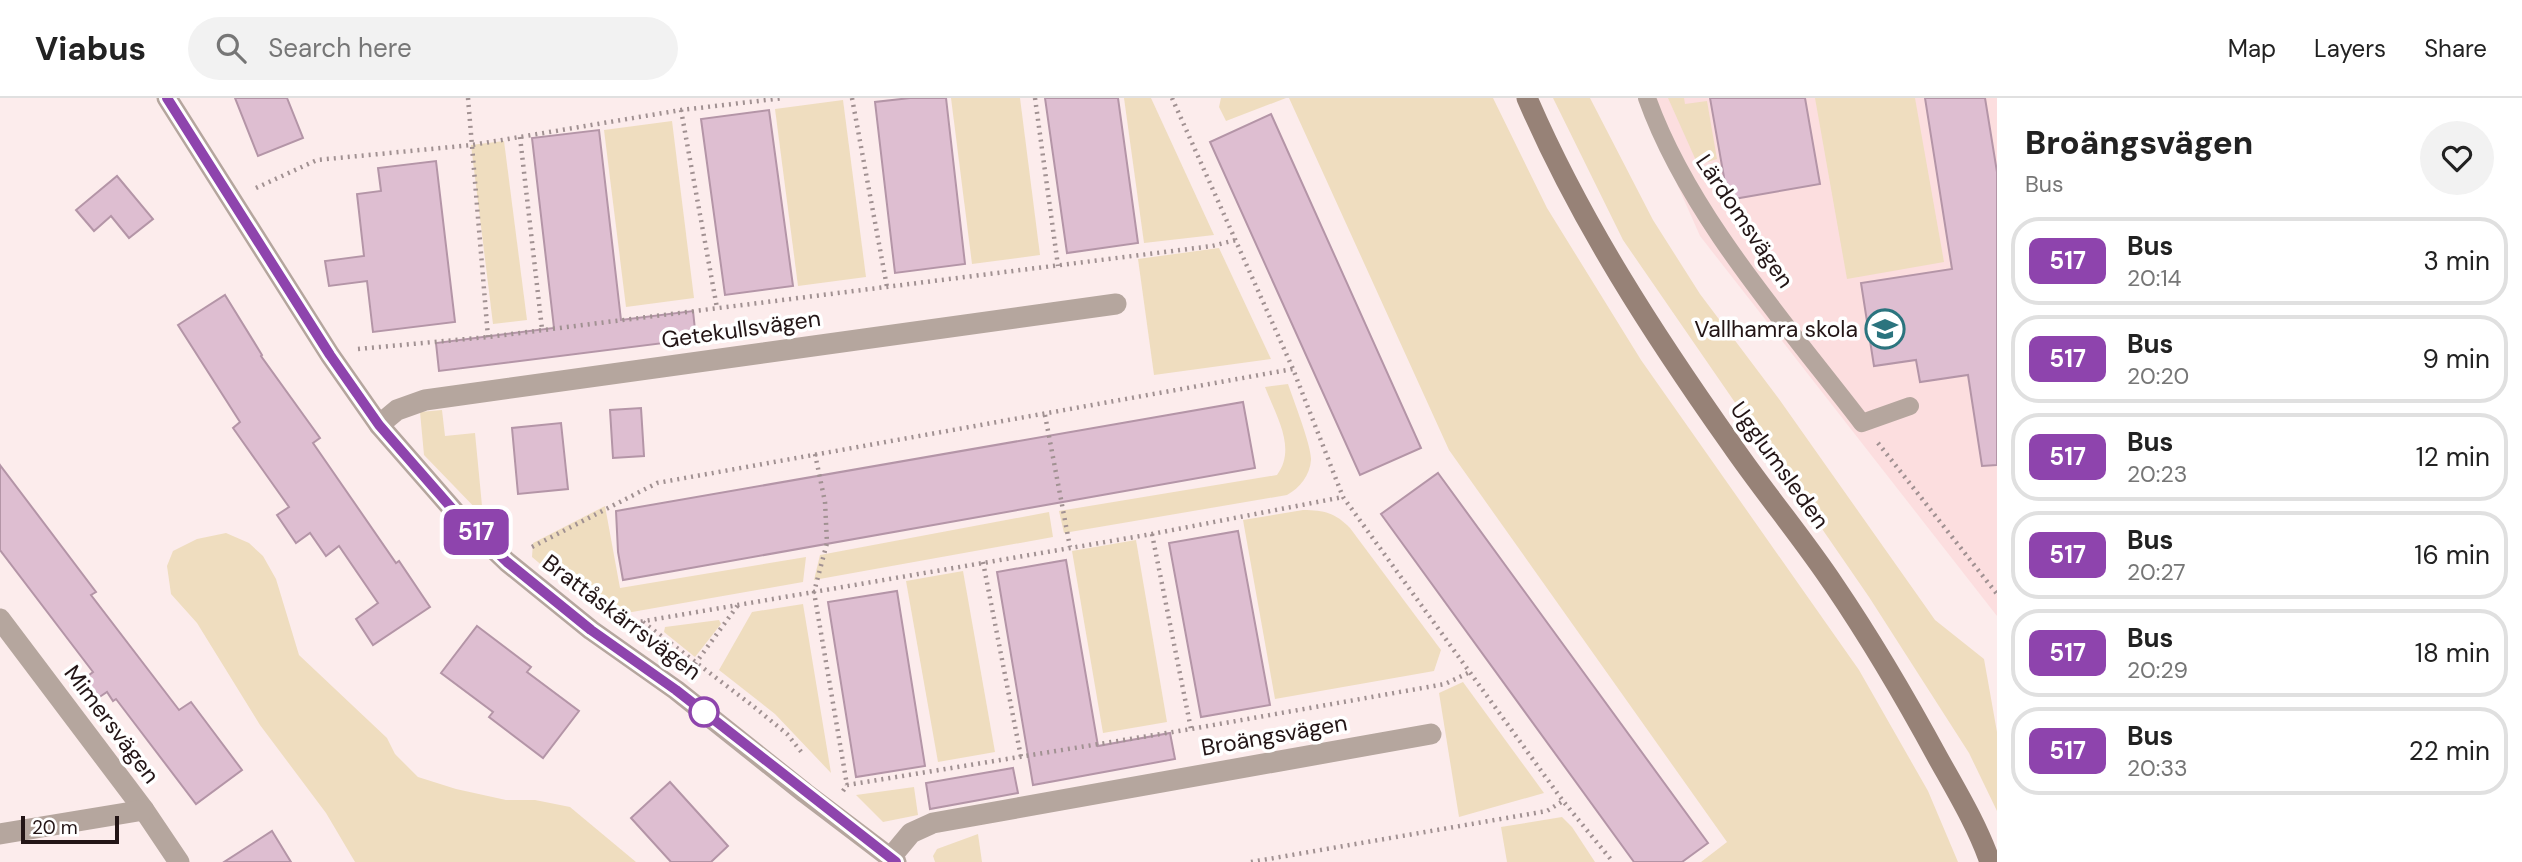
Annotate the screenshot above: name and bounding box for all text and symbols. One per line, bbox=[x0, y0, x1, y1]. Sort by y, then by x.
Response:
search box bbox=[188, 17, 678, 80]
text: Viabus bbox=[35, 27, 146, 70]
icon: search bbox=[212, 29, 250, 67]
text: Search here bbox=[268, 31, 412, 65]
text: Map bbox=[2228, 33, 2276, 64]
text: Layers bbox=[2314, 33, 2386, 64]
text: Share bbox=[2424, 33, 2487, 64]
text: Broängsvägen bbox=[2025, 121, 2253, 164]
button: heart bbox=[2420, 121, 2494, 195]
street label: Lärdomsvägen bbox=[1689, 148, 1801, 294]
text: Bus bbox=[2025, 169, 2064, 199]
text: Bus bbox=[2127, 229, 2173, 263]
text: 3 min bbox=[2423, 244, 2490, 278]
text: 517 bbox=[2049, 245, 2086, 276]
text: 20:14 bbox=[2127, 263, 2182, 293]
street label: Getekullsvägen bbox=[659, 303, 823, 355]
school or university icon: Vallhamra skola bbox=[1864, 308, 1906, 350]
place label: Vallhamra skola bbox=[1694, 314, 1858, 344]
text: Bus bbox=[2127, 327, 2173, 361]
text: 9 min bbox=[2422, 342, 2490, 376]
text: 517 bbox=[2049, 343, 2086, 374]
text: 20:20 bbox=[2127, 361, 2189, 391]
street label: Ugglumsleden bbox=[1724, 396, 1836, 534]
text: Bus bbox=[2127, 425, 2173, 459]
text: 12 min bbox=[2416, 440, 2490, 474]
text: 517 bbox=[2049, 441, 2086, 472]
text: 20:23 bbox=[2127, 459, 2187, 489]
line badge: 517 bbox=[436, 509, 516, 555]
text: 517 bbox=[458, 516, 494, 547]
text: Bus bbox=[2127, 523, 2173, 557]
text: 16 min bbox=[2414, 538, 2490, 572]
text: 517 bbox=[2049, 539, 2086, 570]
street label: Brattåskärrsvägen bbox=[537, 547, 707, 687]
text: 20:27 bbox=[2127, 557, 2186, 587]
text: Bus bbox=[2127, 621, 2173, 655]
text: 18 min bbox=[2415, 636, 2490, 670]
text: 517 bbox=[2049, 637, 2086, 668]
text: 20:29 bbox=[2127, 655, 2188, 685]
street label: Mimersvägen bbox=[58, 659, 166, 789]
unlabelled marker bbox=[689, 697, 719, 727]
street label: Broängsvägen bbox=[1199, 707, 1349, 763]
text: Bus bbox=[2127, 719, 2173, 753]
text: 22 min bbox=[2409, 734, 2490, 768]
text: 517 bbox=[2049, 735, 2086, 766]
text: 20:33 bbox=[2127, 753, 2188, 783]
scale bar bbox=[21, 813, 119, 845]
text: 20 m bbox=[32, 815, 78, 840]

